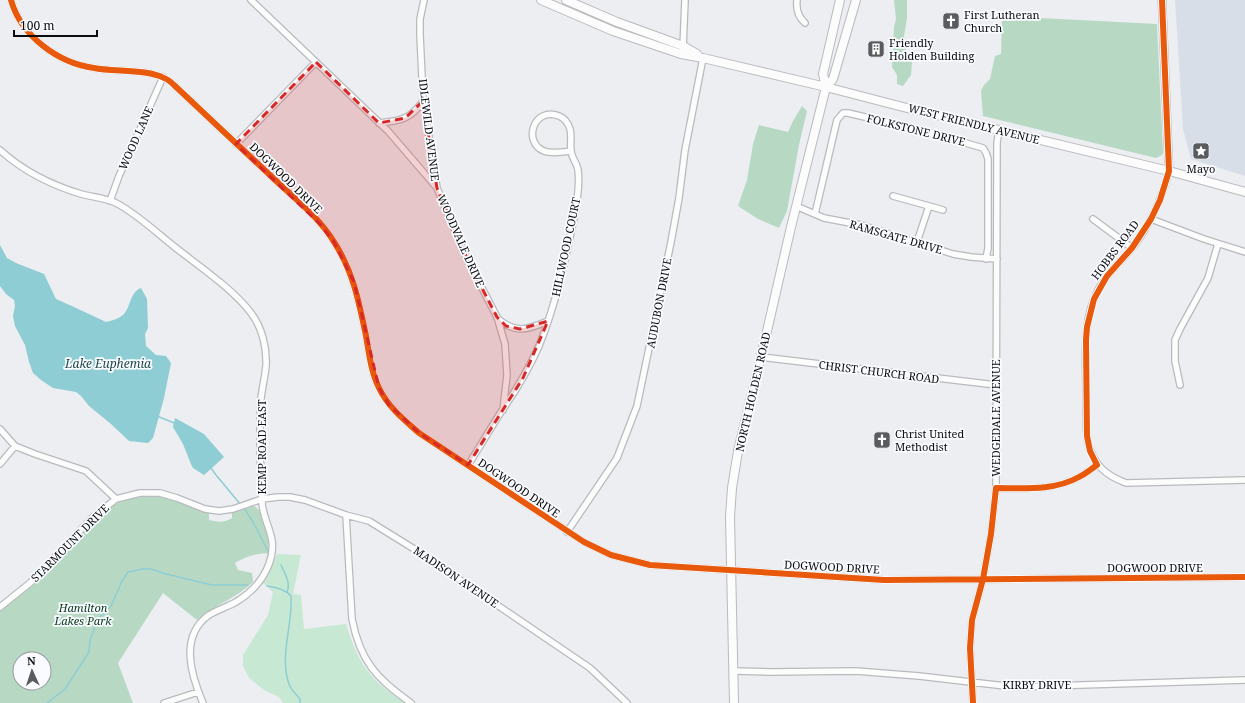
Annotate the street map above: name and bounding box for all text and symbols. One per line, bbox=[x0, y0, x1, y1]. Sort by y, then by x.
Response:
place label: First Lutheran Church bbox=[964, 7, 1040, 35]
church icon: First Lutheran Church bbox=[941, 11, 961, 31]
scale bar bbox=[14, 12, 97, 38]
text: 100 m bbox=[20, 17, 55, 34]
place label: Friendly Holden Building bbox=[889, 35, 975, 63]
building icon: Friendly Holden Building bbox=[866, 39, 886, 59]
street label: IDLEWILD AVENUE bbox=[416, 78, 443, 182]
street label: WEST FRIENDLY AVENUE bbox=[907, 100, 1042, 147]
street label: WOOD LANE bbox=[115, 103, 156, 172]
street label: FOLKSTONE DRIVE bbox=[865, 110, 967, 149]
street label: DOGWOOD DRIVE bbox=[247, 139, 326, 216]
place icon: Mayo bbox=[1191, 141, 1211, 161]
place label: Mayo bbox=[1187, 161, 1215, 176]
street label: WOODVALE DRIVE bbox=[434, 192, 489, 290]
street label: HILLWOOD COURT bbox=[548, 196, 583, 298]
street label: RAMSGATE DRIVE bbox=[848, 216, 945, 257]
street label: HOBBS ROAD bbox=[1087, 217, 1142, 282]
street label: AUDUBON DRIVE bbox=[642, 256, 675, 349]
street label: NORTH HOLDEN ROAD bbox=[731, 331, 774, 453]
water label: Lake Euphemia bbox=[64, 355, 151, 372]
street label: CHRIST CHURCH ROAD bbox=[818, 357, 940, 386]
street label: WEDGEDALE AVENUE bbox=[988, 359, 1003, 477]
street label: KEMP ROAD EAST bbox=[254, 399, 269, 495]
place label: Christ United Methodist bbox=[895, 426, 964, 454]
church icon: Christ United Methodist bbox=[872, 430, 892, 450]
street label: DOGWOOD DRIVE bbox=[475, 455, 563, 521]
street label: STARMOUNT DRIVE bbox=[27, 500, 112, 585]
street label: MADISON AVENUE bbox=[411, 542, 502, 611]
street label: DOGWOOD DRIVE bbox=[784, 557, 880, 577]
street label: DOGWOOD DRIVE bbox=[1107, 560, 1203, 575]
park label: Hamilton Lakes Park bbox=[53, 600, 112, 628]
north arrow bbox=[12, 651, 52, 691]
text: N bbox=[27, 653, 37, 668]
street label: KIRBY DRIVE bbox=[1003, 677, 1072, 692]

